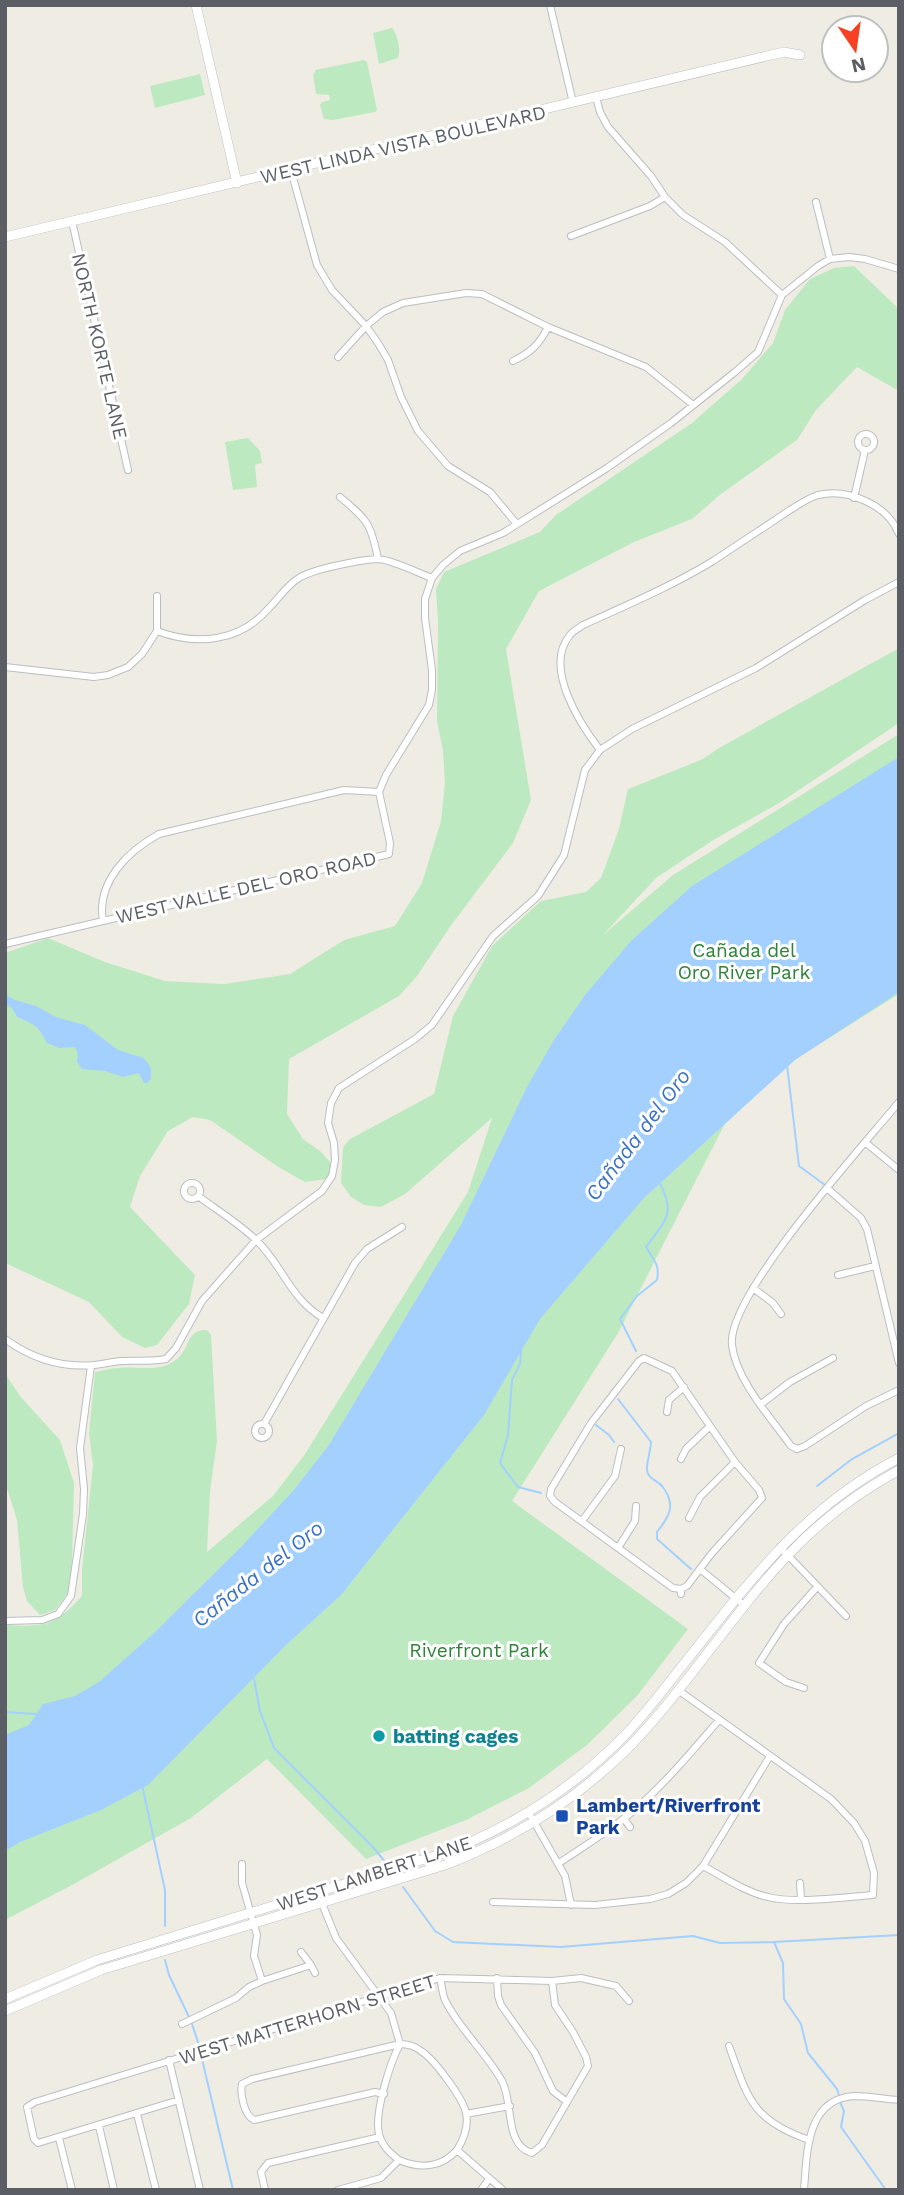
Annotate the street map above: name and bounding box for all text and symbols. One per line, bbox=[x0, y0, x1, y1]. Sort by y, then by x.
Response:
north arrow bbox=[820, 14, 890, 84]
text: N bbox=[849, 52, 868, 78]
street label: WEST LINDA VISTA BOULEVARD bbox=[258, 100, 548, 189]
street label: NORTH KORTE LANE bbox=[67, 251, 132, 442]
street label: WEST VALLE DEL ORO ROAD bbox=[113, 846, 379, 929]
park label: Cañada del Oro River Park bbox=[678, 939, 810, 984]
water label: Cañada del Oro bbox=[580, 1064, 695, 1206]
water label: Cañada del Oro bbox=[187, 1515, 328, 1632]
park label: Riverfront Park bbox=[409, 1639, 549, 1662]
place label: batting cages bbox=[393, 1725, 518, 1748]
marker: batting cages bbox=[371, 1728, 387, 1744]
place label: Lambert/Riverfront Park bbox=[576, 1794, 761, 1839]
marker: Lambert/Riverfront Park bbox=[554, 1808, 570, 1824]
street label: WEST LAMBERT LANE bbox=[274, 1831, 475, 1916]
street label: WEST MATTERHORN STREET bbox=[176, 1969, 438, 2069]

